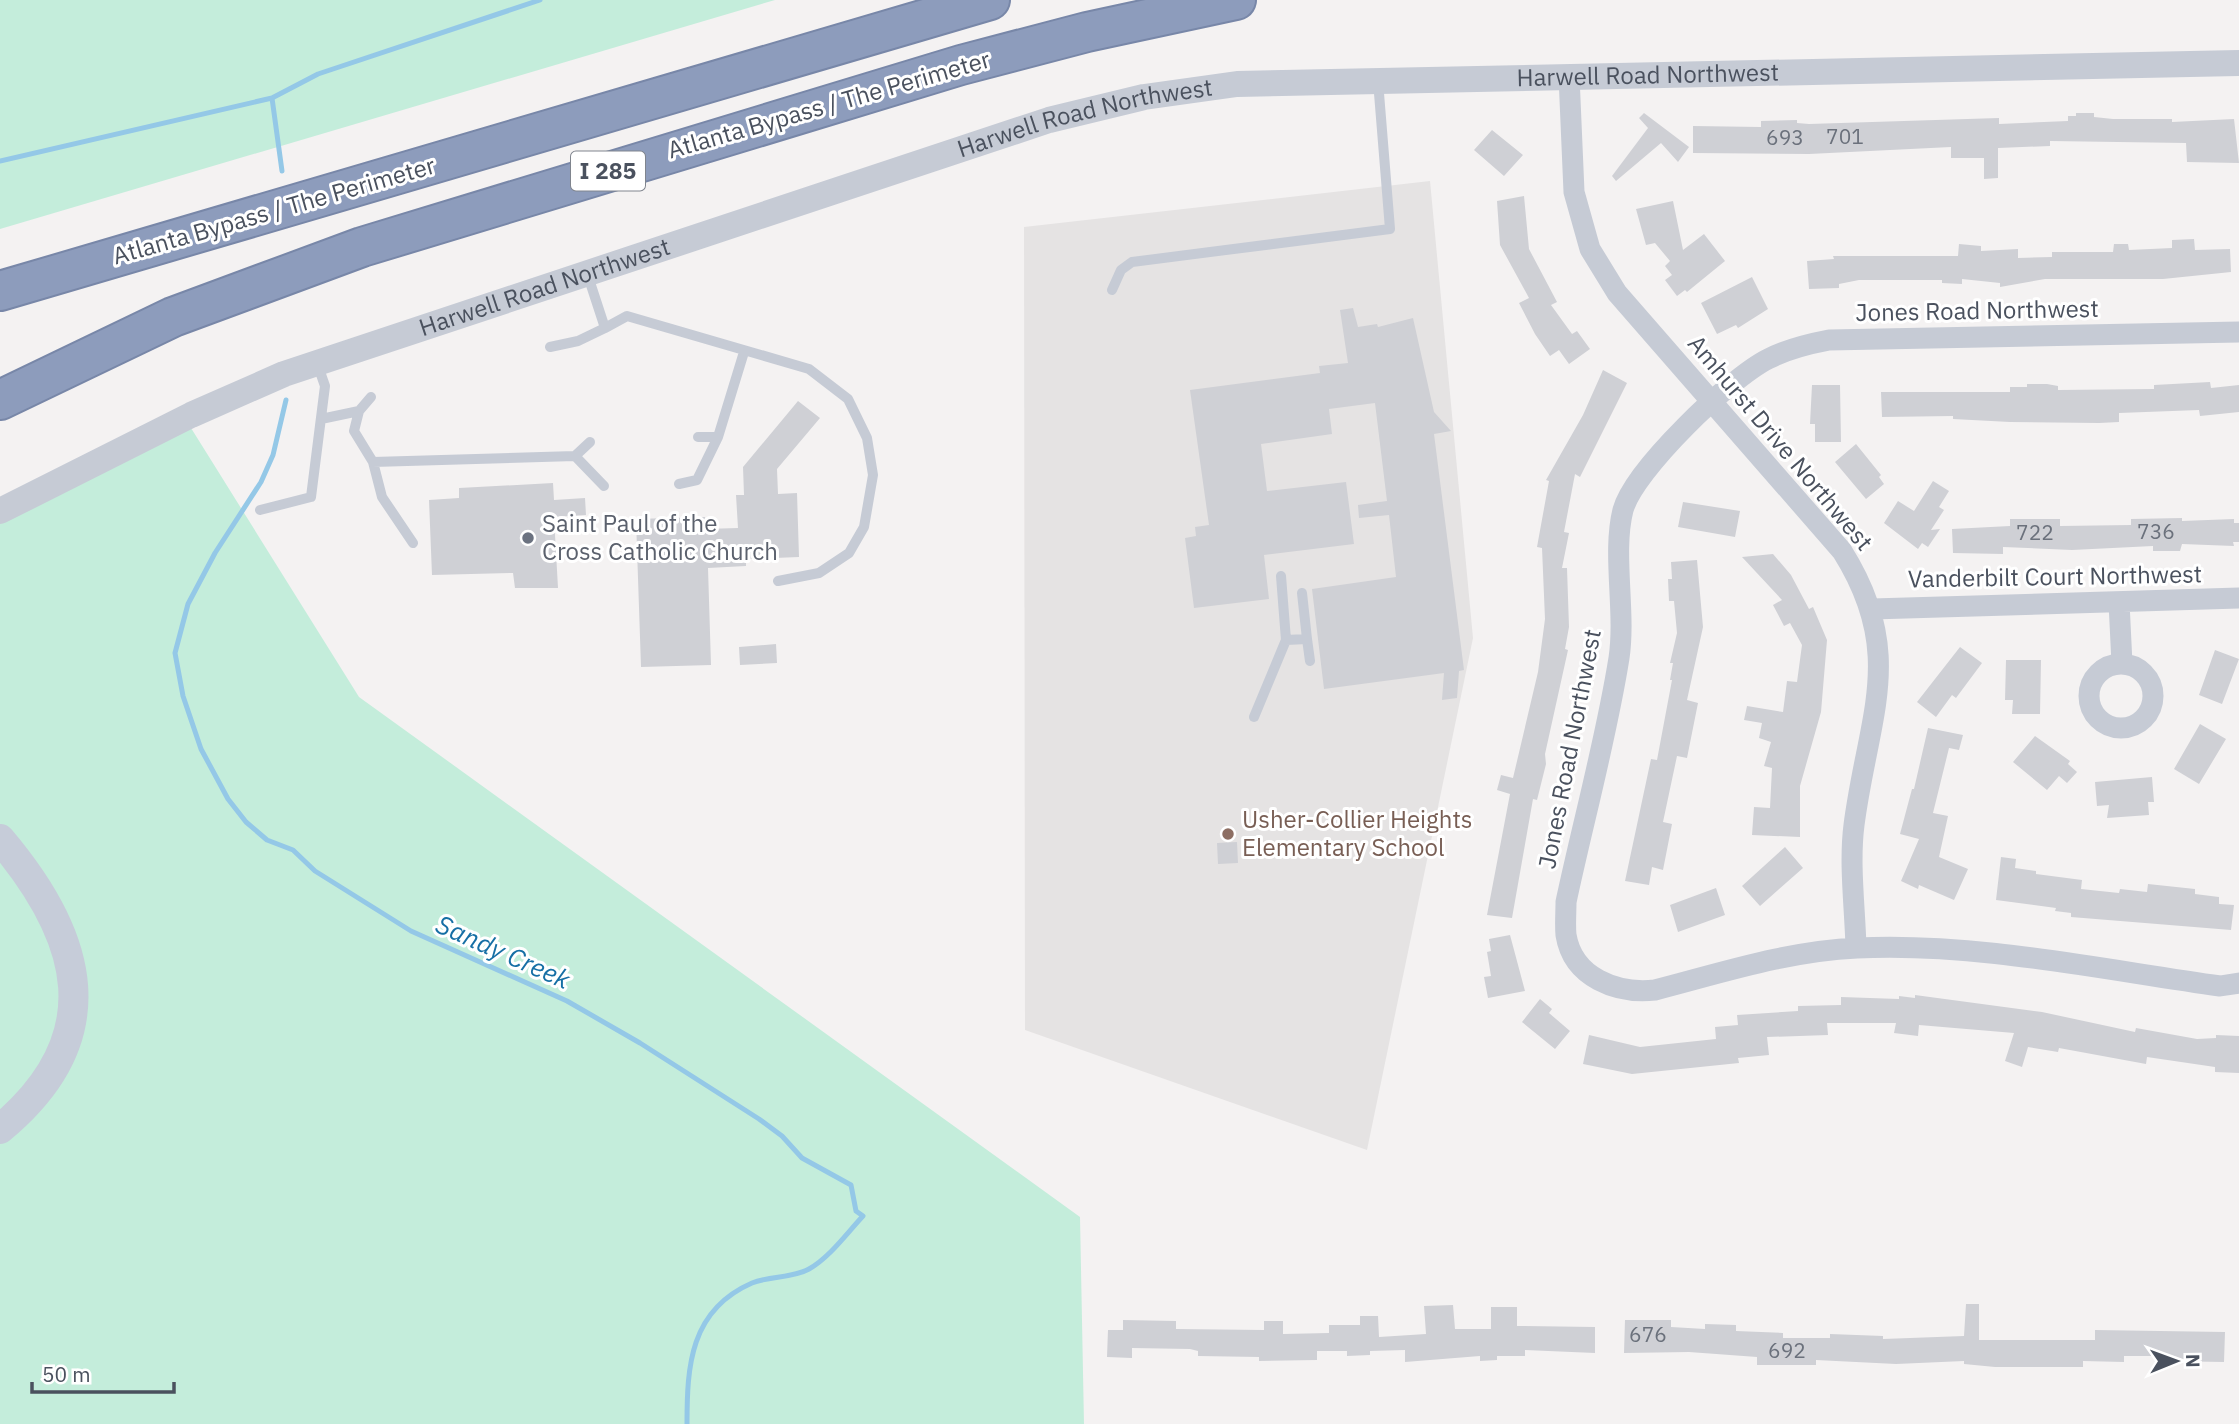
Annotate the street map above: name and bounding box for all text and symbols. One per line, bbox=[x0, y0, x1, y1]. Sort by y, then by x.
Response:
street label: Atlanta Bypass / The Perimeter bbox=[664, 43, 994, 165]
street label: Harwell Road Northwest bbox=[1516, 56, 1779, 93]
street label: Harwell Road Northwest bbox=[953, 71, 1214, 164]
house number: 701 bbox=[1826, 122, 1864, 150]
house number: 693 bbox=[1766, 123, 1804, 151]
street label: Atlanta Bypass / The Perimeter bbox=[109, 149, 439, 271]
road number: I 285 bbox=[571, 152, 645, 190]
street label: Harwell Road Northwest bbox=[415, 230, 674, 343]
street label: Jones Road Northwest bbox=[1855, 292, 2099, 328]
street label: Amhurst Drive Northwest bbox=[1681, 328, 1880, 557]
place label: Saint Paul of the Cross Catholic Church bbox=[542, 507, 778, 567]
house number: 736 bbox=[2137, 517, 2175, 545]
house number: 722 bbox=[2016, 518, 2054, 546]
marker: Saint Paul of the Cross Catholic Church bbox=[520, 530, 536, 546]
street label: Vanderbilt Court Northwest bbox=[1908, 557, 2202, 595]
street label: Jones Road Northwest bbox=[1530, 626, 1608, 871]
place label: Usher-Collier Heights Elementary School bbox=[1242, 803, 1473, 863]
marker: Usher-Collier Heights Elementary School bbox=[1220, 826, 1236, 842]
water label: Sandy Creek bbox=[431, 906, 576, 996]
house number: 676 bbox=[1629, 1320, 1667, 1348]
north arrow bbox=[2141, 1326, 2211, 1396]
house number: 692 bbox=[1768, 1336, 1806, 1364]
scale bar bbox=[32, 1350, 173, 1394]
text: N bbox=[2181, 1354, 2205, 1368]
text: 50 m bbox=[42, 1360, 91, 1388]

